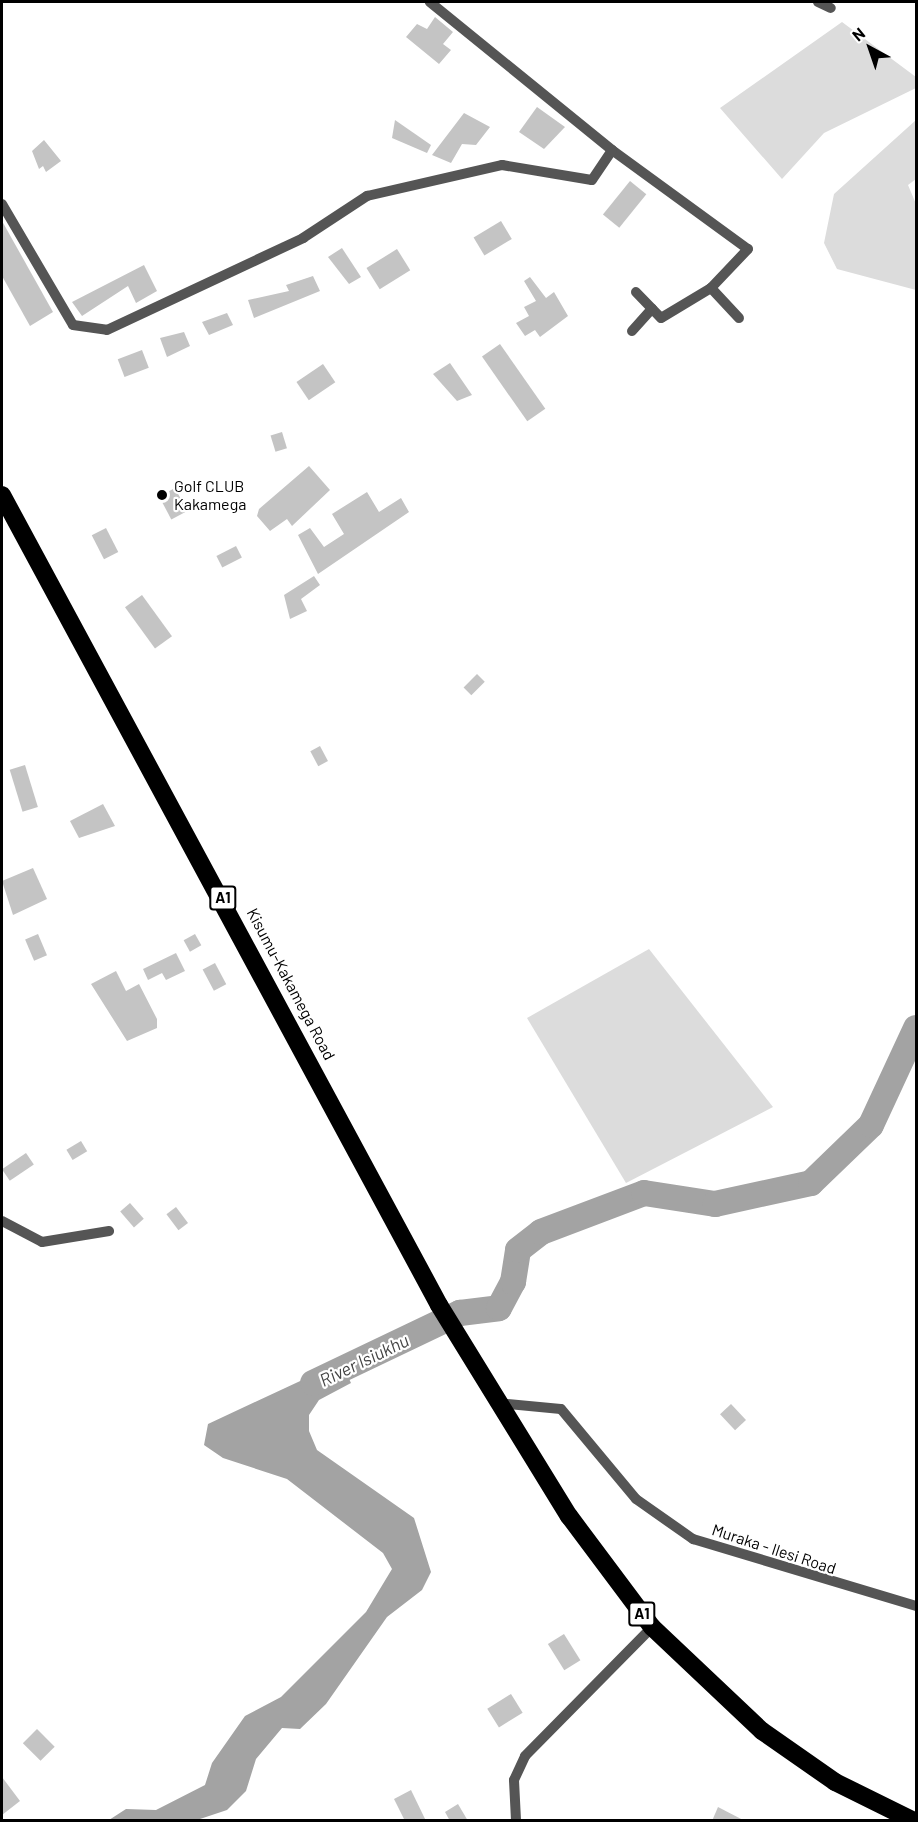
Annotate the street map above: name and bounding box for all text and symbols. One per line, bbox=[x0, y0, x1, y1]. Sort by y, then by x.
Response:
north arrow bbox=[840, 18, 900, 78]
text: N bbox=[848, 23, 868, 45]
place label: Golf CLUB Kakamega bbox=[174, 476, 246, 514]
marker: Golf CLUB Kakamega bbox=[155, 488, 169, 502]
road number: A1 bbox=[208, 886, 238, 910]
street label: Kisumu-Kakamega Road bbox=[243, 905, 339, 1063]
water label: River Isiukhu bbox=[316, 1329, 412, 1391]
street label: Muraka - Ilesi Road bbox=[710, 1520, 838, 1578]
road number: A1 bbox=[627, 1602, 657, 1626]

